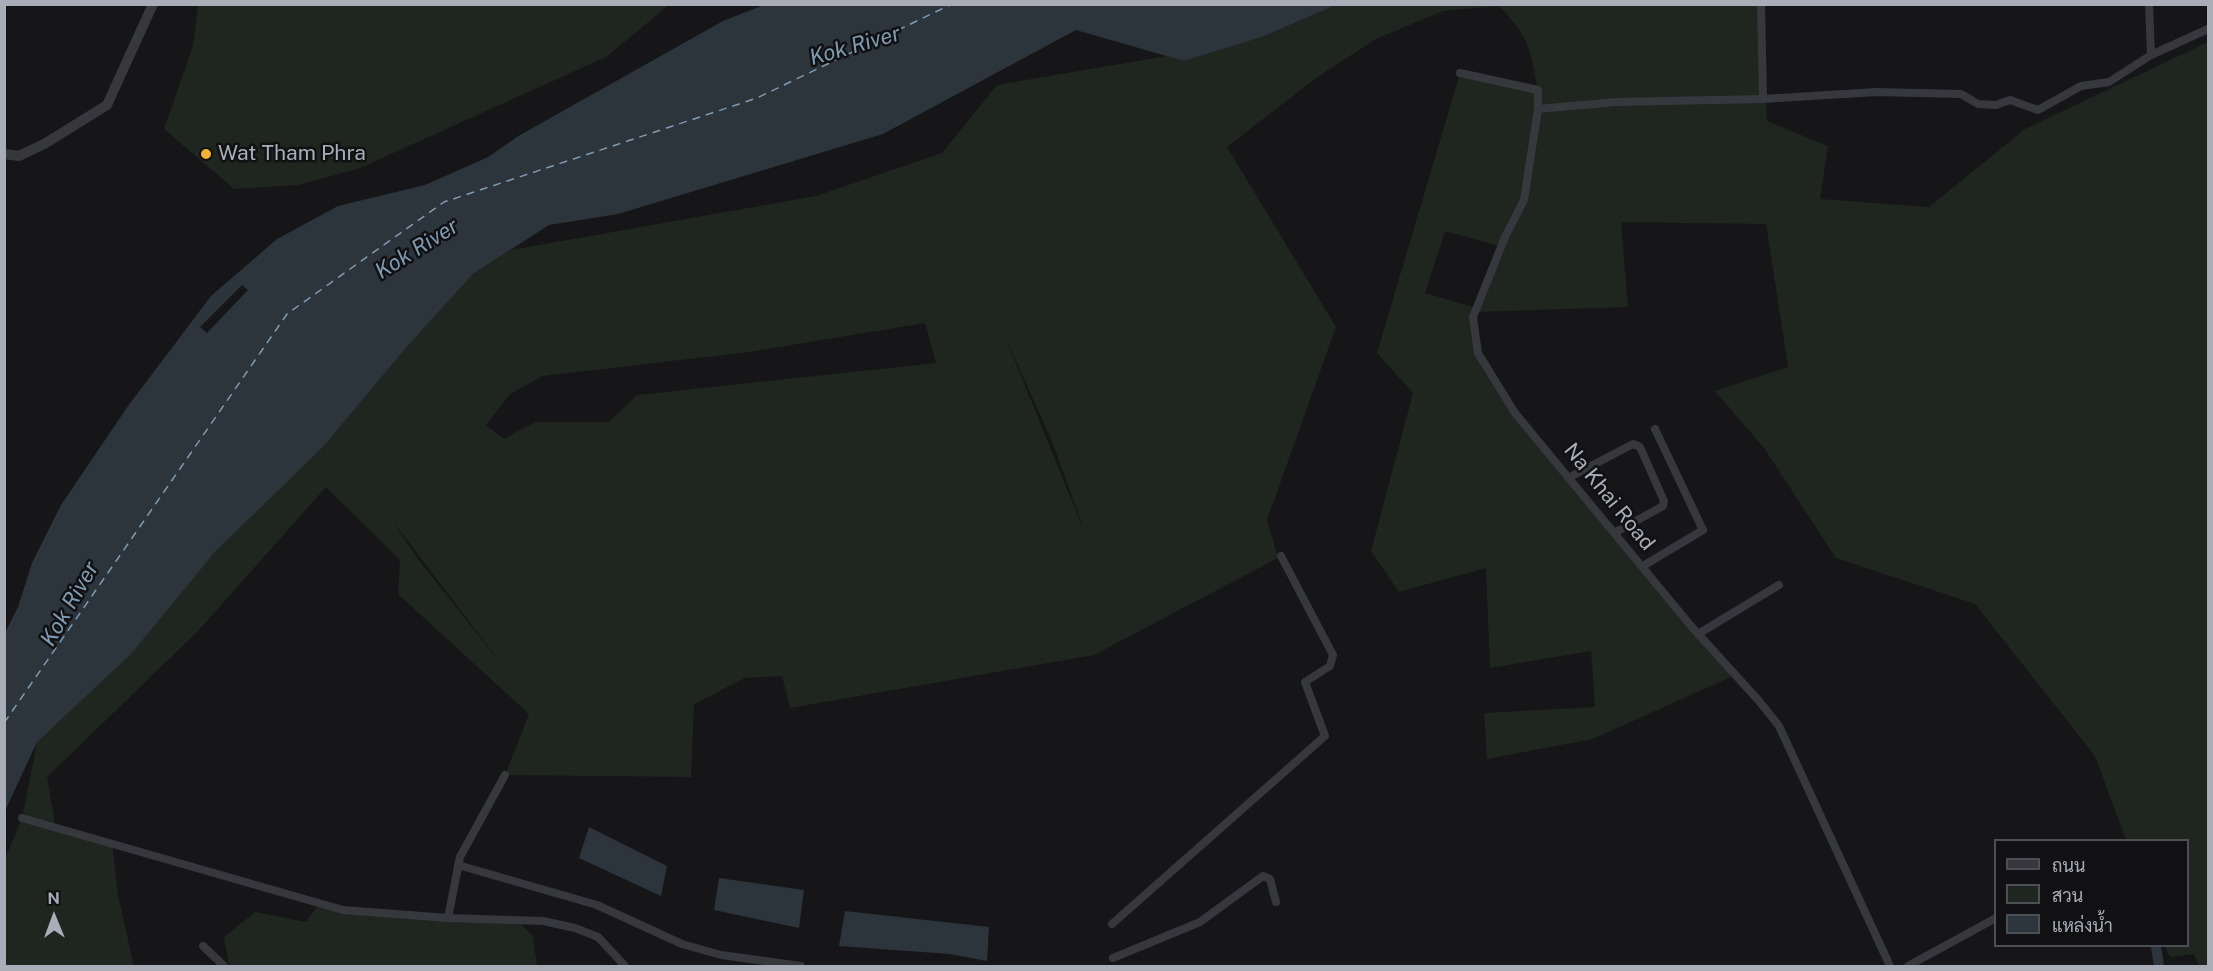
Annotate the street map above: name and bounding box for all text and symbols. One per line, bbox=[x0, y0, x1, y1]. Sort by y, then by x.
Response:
water label: Kok River bbox=[807, 20, 903, 72]
place label: Wat Tham Phra bbox=[218, 141, 366, 167]
marker: Wat Tham Phra bbox=[199, 147, 213, 161]
water label: Kok River bbox=[370, 213, 464, 285]
street label: Na Khai Road bbox=[1558, 438, 1660, 556]
water label: Kok River bbox=[35, 557, 105, 651]
legend bbox=[1994, 839, 2189, 947]
text: ถนน bbox=[2052, 855, 2085, 876]
text: สวน bbox=[2052, 885, 2083, 906]
north arrow bbox=[24, 887, 84, 947]
text: N bbox=[47, 889, 60, 908]
text: แหล่งน้ำ bbox=[2052, 915, 2113, 936]

